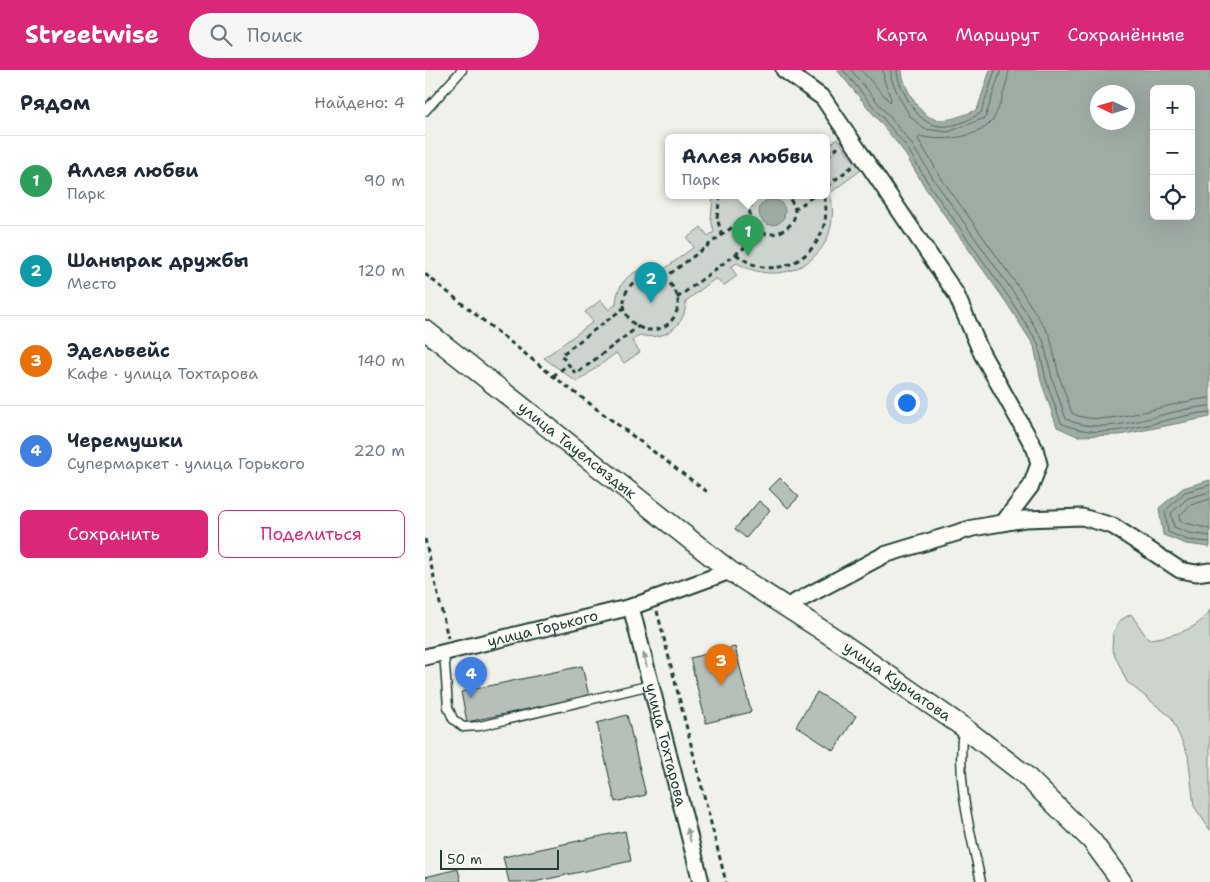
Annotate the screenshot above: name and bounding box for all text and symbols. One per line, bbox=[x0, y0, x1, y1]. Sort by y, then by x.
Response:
search box bbox=[189, 13, 539, 58]
text: Streetwise bbox=[25, 19, 159, 51]
icon: search bbox=[207, 21, 235, 49]
text: Поиск bbox=[247, 23, 302, 48]
text: Карта bbox=[876, 23, 927, 47]
text: Маршрут bbox=[955, 23, 1039, 47]
text: Сохранённые bbox=[1067, 23, 1185, 47]
north arrow bbox=[1090, 85, 1135, 130]
map controls bbox=[1150, 85, 1195, 220]
button: + bbox=[1150, 85, 1195, 130]
text: Рядом bbox=[20, 89, 90, 117]
text: Найдено: 4 bbox=[314, 92, 405, 113]
button: − bbox=[1150, 130, 1195, 175]
popup bbox=[665, 134, 830, 199]
text: Аллея любви bbox=[682, 144, 813, 169]
text: Аллея любви bbox=[67, 158, 199, 183]
text: Парк bbox=[682, 169, 720, 190]
text: 1 bbox=[32, 170, 40, 191]
text: 90 m bbox=[364, 170, 405, 191]
button: locate bbox=[1150, 175, 1195, 220]
text: Парк bbox=[67, 183, 105, 204]
pin: 1 bbox=[732, 215, 764, 256]
text: Шанырак дружбы bbox=[67, 248, 249, 273]
text: 2 bbox=[30, 260, 42, 281]
text: 120 m bbox=[358, 260, 405, 281]
pin: 2 bbox=[635, 262, 667, 303]
text: Место bbox=[67, 273, 117, 294]
text: Эдельвейс bbox=[67, 338, 170, 363]
text: 3 bbox=[30, 350, 42, 371]
text: 140 m bbox=[358, 350, 405, 371]
text: Кафе · улица Тохтарова bbox=[67, 363, 258, 384]
your location bbox=[894, 390, 920, 416]
street label: улица Тауелсыздык bbox=[514, 397, 641, 503]
text: Черемушки bbox=[67, 428, 183, 453]
text: 4 bbox=[30, 440, 42, 461]
text: 220 m bbox=[353, 440, 405, 461]
text: Супермаркет · улица Горького bbox=[67, 453, 305, 474]
button: Сохранить bbox=[20, 510, 208, 558]
button: Поделиться bbox=[218, 510, 405, 558]
street label: улица Горького bbox=[485, 605, 600, 652]
street label: улица Курчатова bbox=[839, 637, 955, 726]
pin: 3 bbox=[705, 644, 737, 685]
one-way arrow bbox=[641, 653, 649, 668]
pin: 4 bbox=[455, 657, 487, 698]
street label: улица Тохтарова bbox=[641, 681, 691, 809]
one-way arrow bbox=[685, 827, 693, 842]
scale bar bbox=[440, 847, 559, 870]
text: 50 m bbox=[447, 850, 482, 868]

